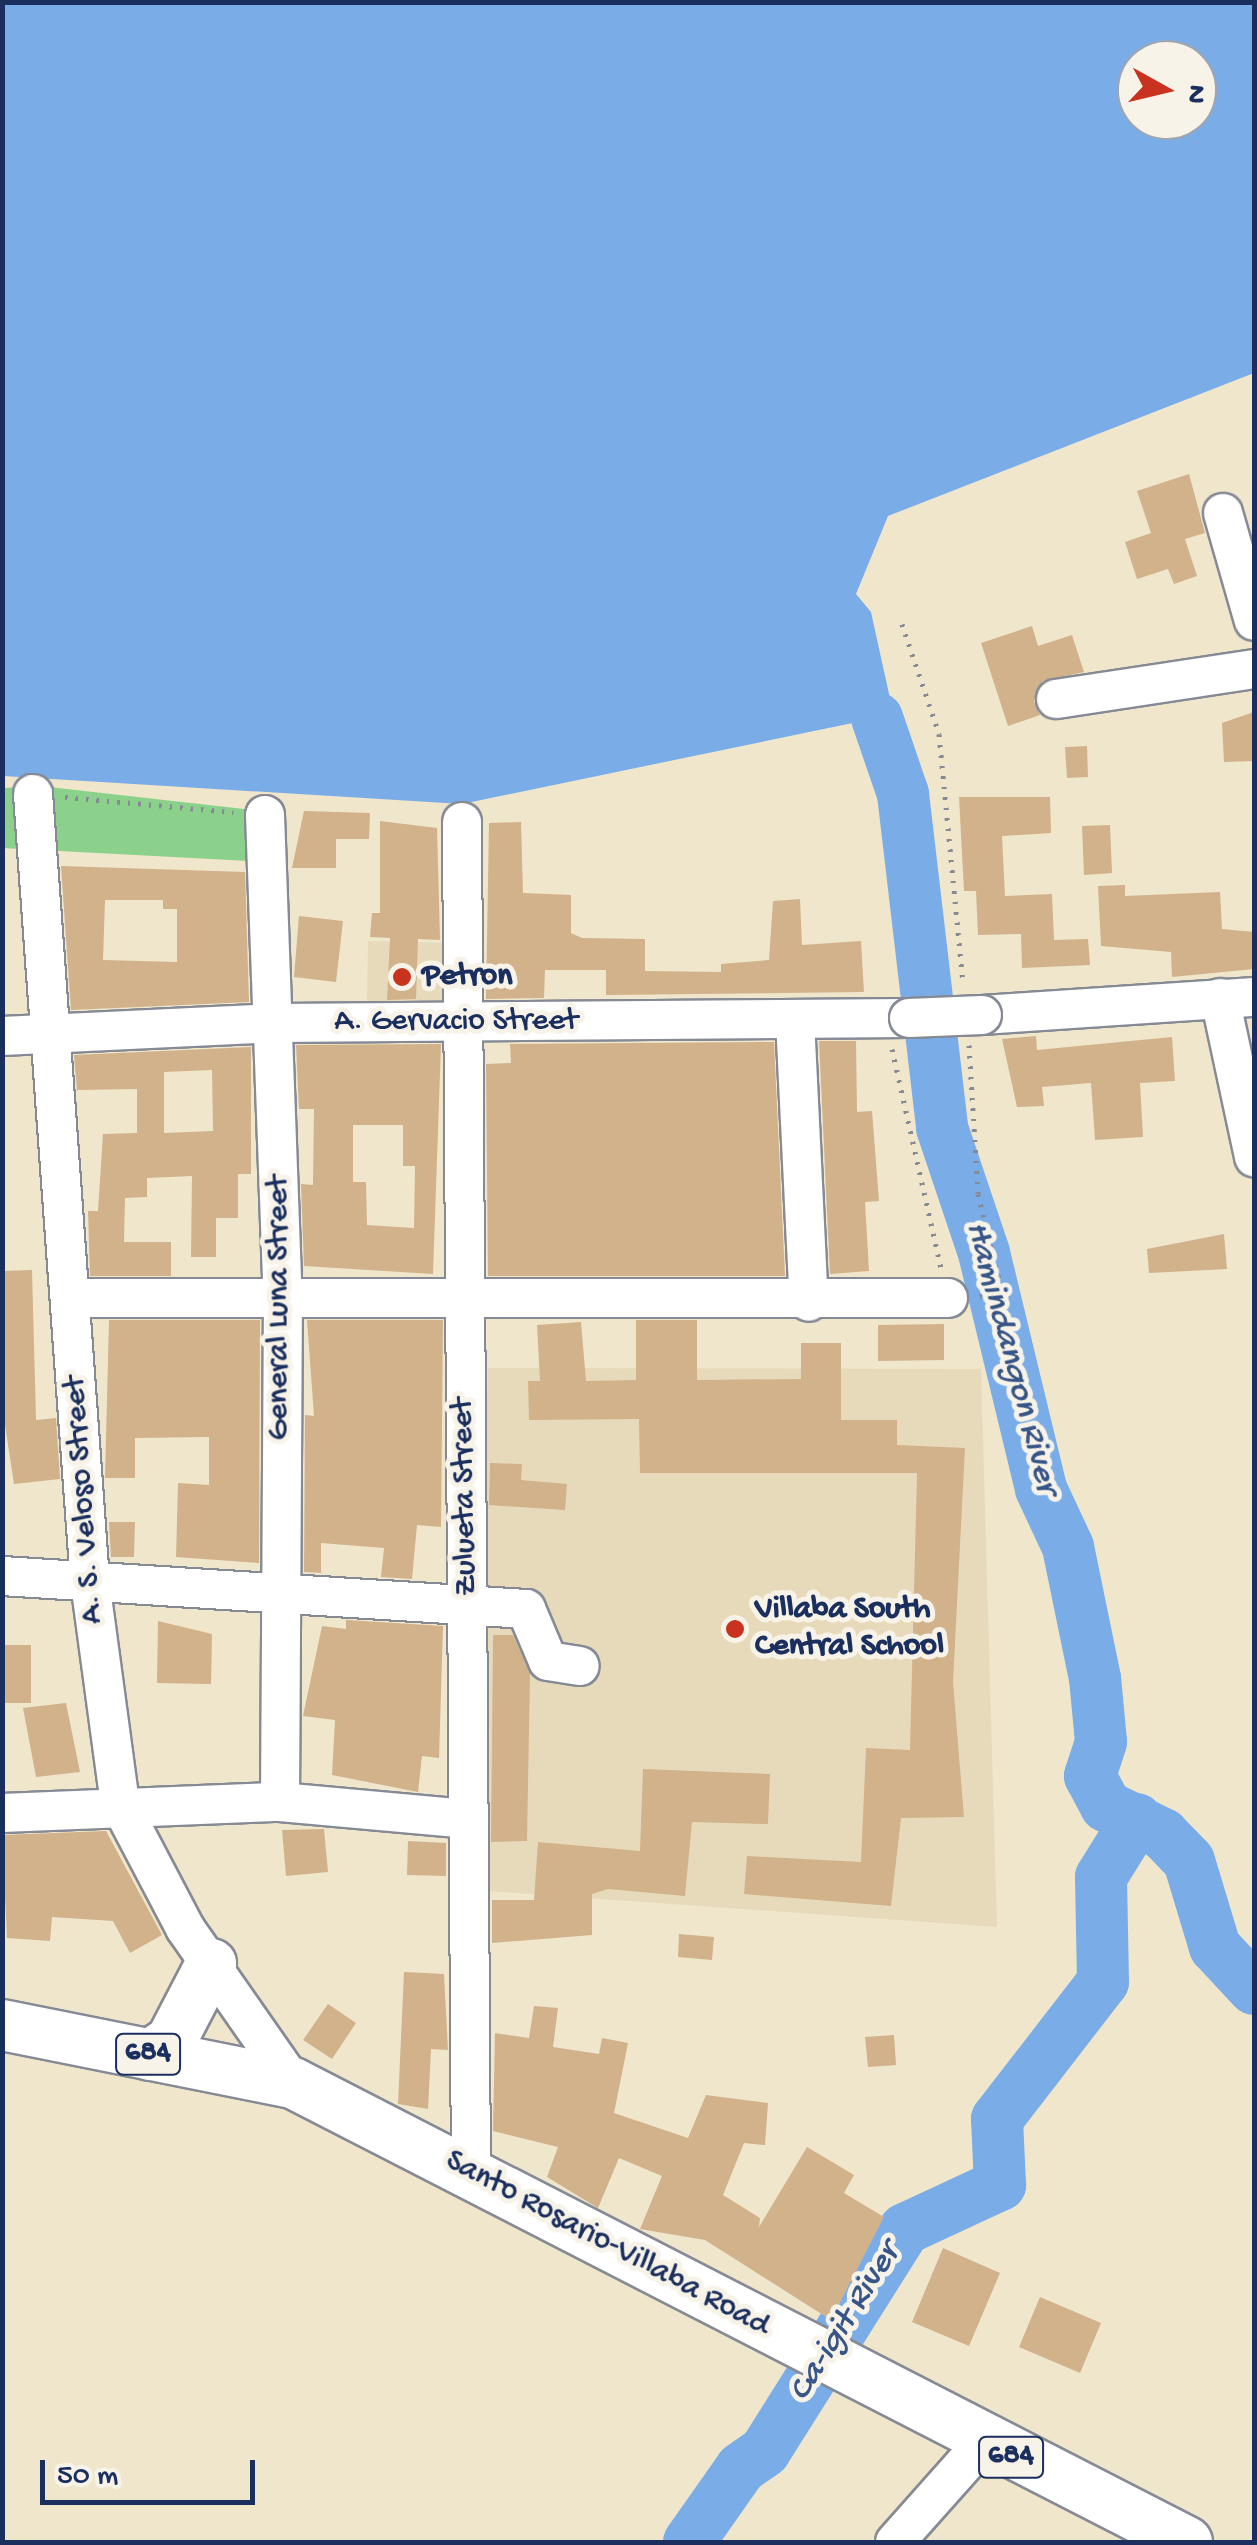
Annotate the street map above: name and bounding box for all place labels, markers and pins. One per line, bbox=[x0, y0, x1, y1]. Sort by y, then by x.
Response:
place label: Petron bbox=[422, 958, 512, 996]
marker: Petron bbox=[391, 966, 413, 988]
place label: Villaba South Central School bbox=[755, 1592, 944, 1667]
marker: Villaba South Central School bbox=[724, 1618, 746, 1640]

